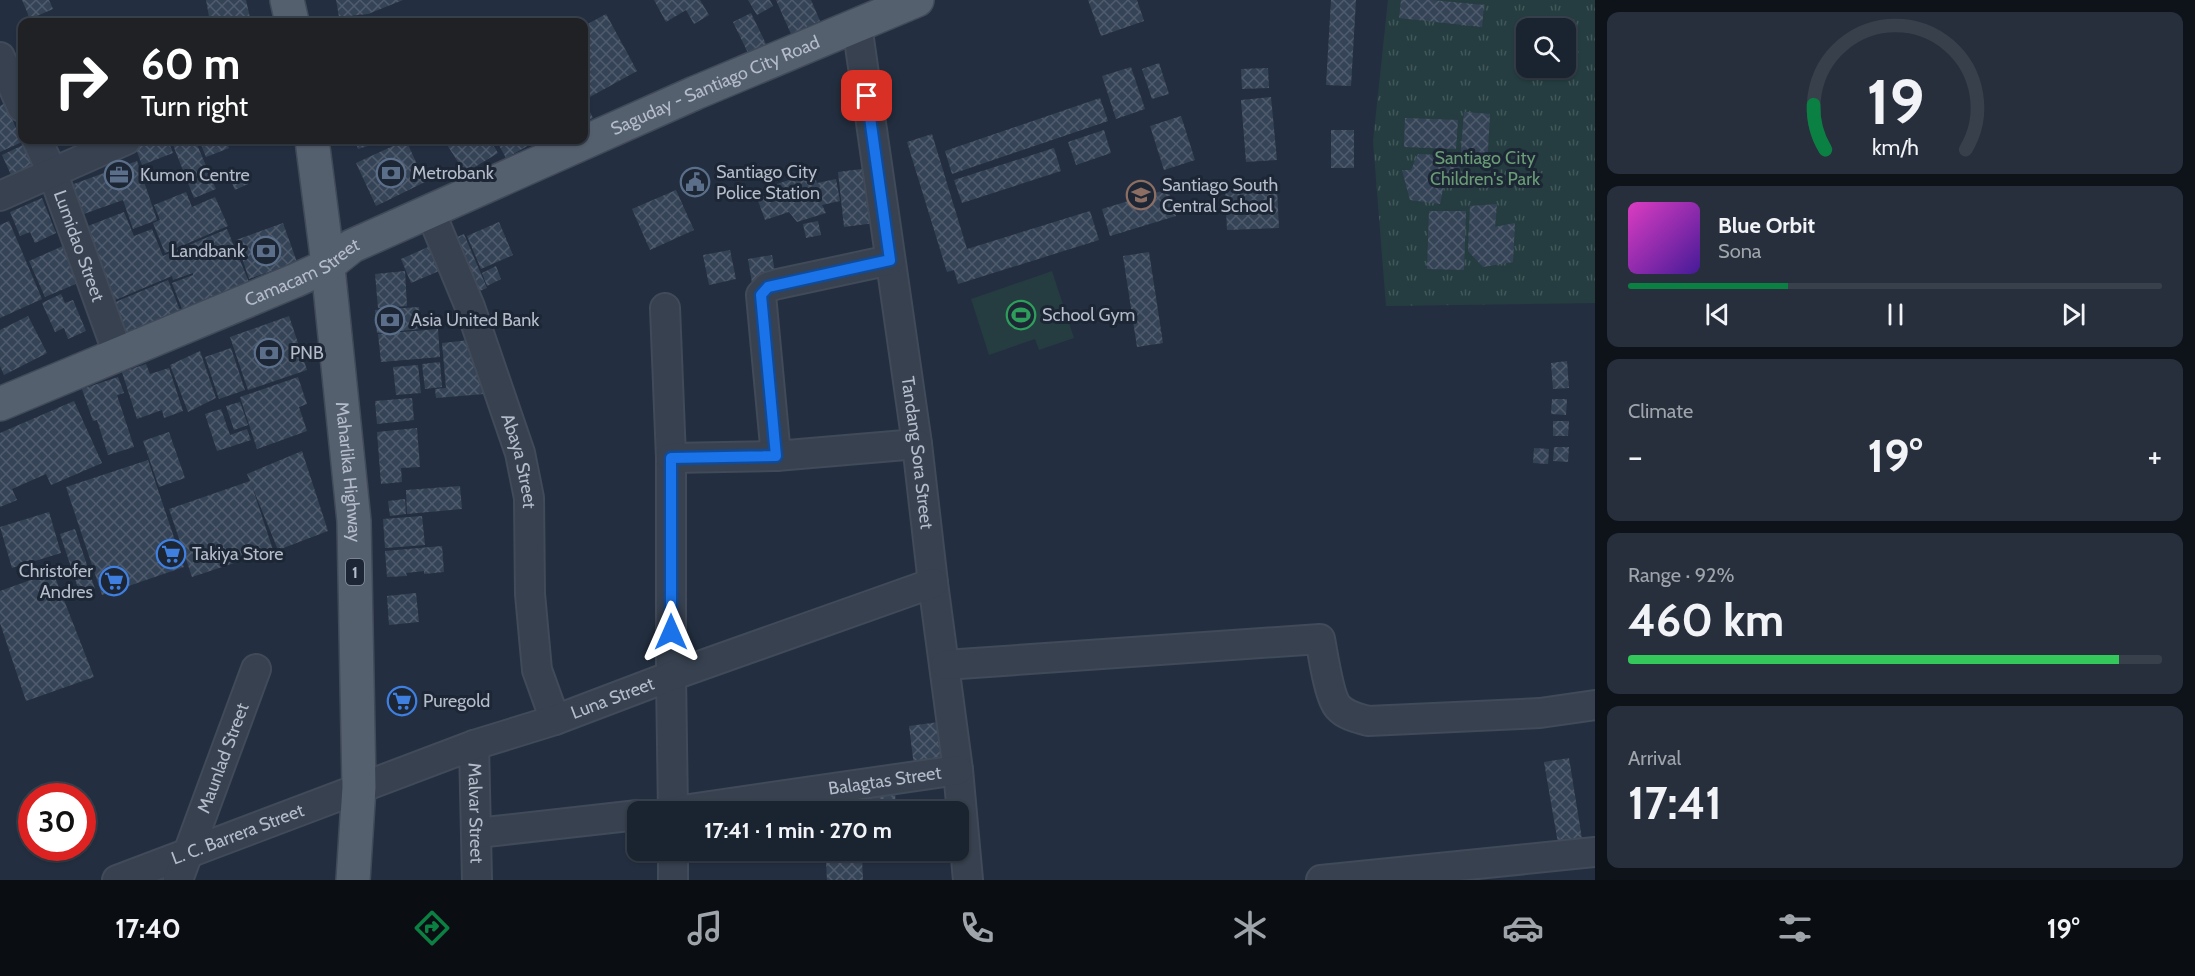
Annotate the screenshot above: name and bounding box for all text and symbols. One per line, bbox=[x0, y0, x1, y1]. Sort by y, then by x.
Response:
map controls bbox=[1516, 18, 1576, 78]
button: search bbox=[1516, 18, 1576, 78]
street label: Saguday - Santiago City Road bbox=[607, 31, 823, 140]
text: 60 m bbox=[141, 38, 240, 90]
icon: right bbox=[42, 42, 120, 120]
text: 19 bbox=[1866, 64, 1924, 140]
pin bbox=[841, 70, 892, 121]
icon: arrive bbox=[850, 79, 883, 112]
text: Turn right bbox=[141, 90, 248, 123]
text: km/h bbox=[1872, 134, 1918, 160]
park label: Santiago City Children's Park bbox=[1430, 147, 1541, 190]
bank icon: Metrobank bbox=[375, 157, 407, 189]
office icon: Kumon Centre bbox=[103, 159, 135, 191]
place label: Santiago City Police Station bbox=[716, 161, 820, 204]
place label: Metrobank bbox=[412, 162, 495, 184]
place label: Kumon Centre bbox=[140, 164, 250, 186]
public building icon: Santiago City Police Station bbox=[679, 166, 711, 198]
place label: Santiago South Central School bbox=[1162, 174, 1278, 217]
school or university icon: Santiago South Central School bbox=[1125, 179, 1157, 211]
street label: Lumidao Street bbox=[49, 187, 109, 305]
text: Blue Orbit bbox=[1718, 212, 1815, 239]
street label: Camacam Street bbox=[242, 233, 363, 311]
bank icon: Landbank bbox=[250, 235, 282, 267]
text: Sona bbox=[1718, 239, 1761, 263]
place label: Landbank bbox=[171, 240, 246, 262]
icon: previous bbox=[1701, 298, 1734, 331]
icon: pause bbox=[1879, 298, 1912, 331]
icon: next bbox=[2057, 298, 2090, 331]
sports icon: School Gym bbox=[1005, 299, 1037, 331]
bank icon: Asia United Bank bbox=[374, 304, 406, 336]
place label: School Gym bbox=[1042, 304, 1135, 326]
place label: Asia United Bank bbox=[411, 309, 540, 331]
bank icon: PNB bbox=[253, 337, 285, 369]
place label: PNB bbox=[290, 342, 324, 364]
street label: Tandang Sora Street bbox=[896, 375, 938, 530]
text: Climate bbox=[1628, 399, 1693, 423]
street label: Maharlika Highway bbox=[331, 400, 365, 543]
street label: Abaya Street bbox=[496, 411, 541, 509]
text: 19° bbox=[1868, 429, 1922, 483]
text: − bbox=[1628, 436, 1643, 476]
text: + bbox=[2147, 436, 2162, 476]
supermarket icon: Takiya Store bbox=[155, 538, 187, 570]
place label: Takiya Store bbox=[192, 543, 284, 565]
road number: 1 bbox=[346, 559, 364, 585]
place label: Christofer Andres bbox=[19, 560, 93, 603]
text: Range · 92% bbox=[1628, 563, 1735, 587]
supermarket icon: Christofer Andres bbox=[98, 565, 130, 597]
text: 460 km bbox=[1628, 593, 1784, 647]
position arrow bbox=[639, 600, 703, 664]
street label: Luna Street bbox=[568, 672, 657, 724]
supermarket icon: Puregold bbox=[386, 685, 418, 717]
place label: Puregold bbox=[423, 690, 490, 712]
street label: Maunlad Street bbox=[193, 700, 253, 816]
text: Arrival bbox=[1628, 746, 1681, 770]
street label: Malvar Street bbox=[463, 762, 488, 864]
street label: Balagtas Street bbox=[827, 762, 943, 800]
text: 17:41 bbox=[1628, 776, 1722, 830]
speed limit sign: 30 bbox=[18, 783, 96, 861]
street label: L. C. Barrera Street bbox=[168, 799, 307, 869]
text: 17:41 · 1 min · 270 m bbox=[704, 817, 892, 844]
icon: directions bbox=[411, 907, 453, 949]
icon: music bbox=[684, 907, 726, 949]
icon: phone bbox=[956, 907, 998, 949]
icon: climate bbox=[1229, 907, 1271, 949]
icon: car bbox=[1502, 907, 1544, 949]
icon: filters bbox=[1774, 907, 1816, 949]
text: 17:40 bbox=[115, 912, 181, 945]
text: 19° bbox=[2047, 912, 2080, 945]

